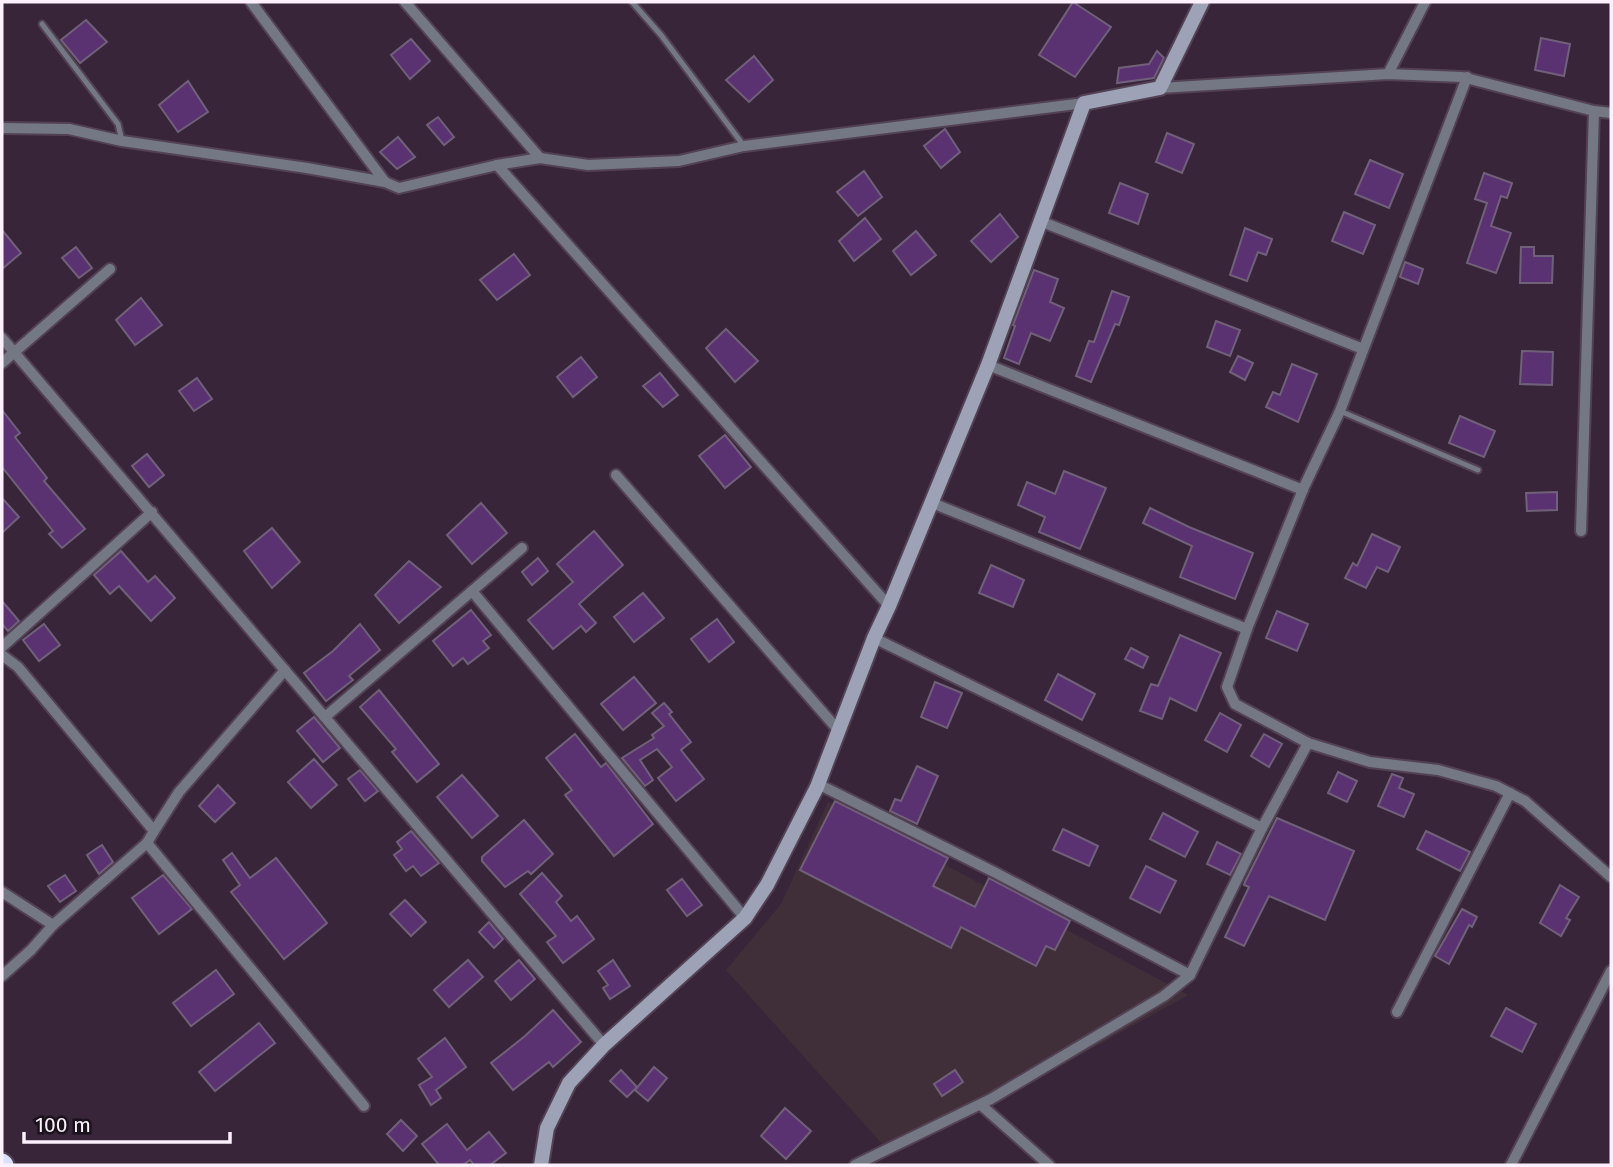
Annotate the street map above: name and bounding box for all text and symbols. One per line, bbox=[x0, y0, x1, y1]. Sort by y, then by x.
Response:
scale bar bbox=[24, 1100, 231, 1144]
text: 100 m bbox=[35, 1112, 91, 1138]

